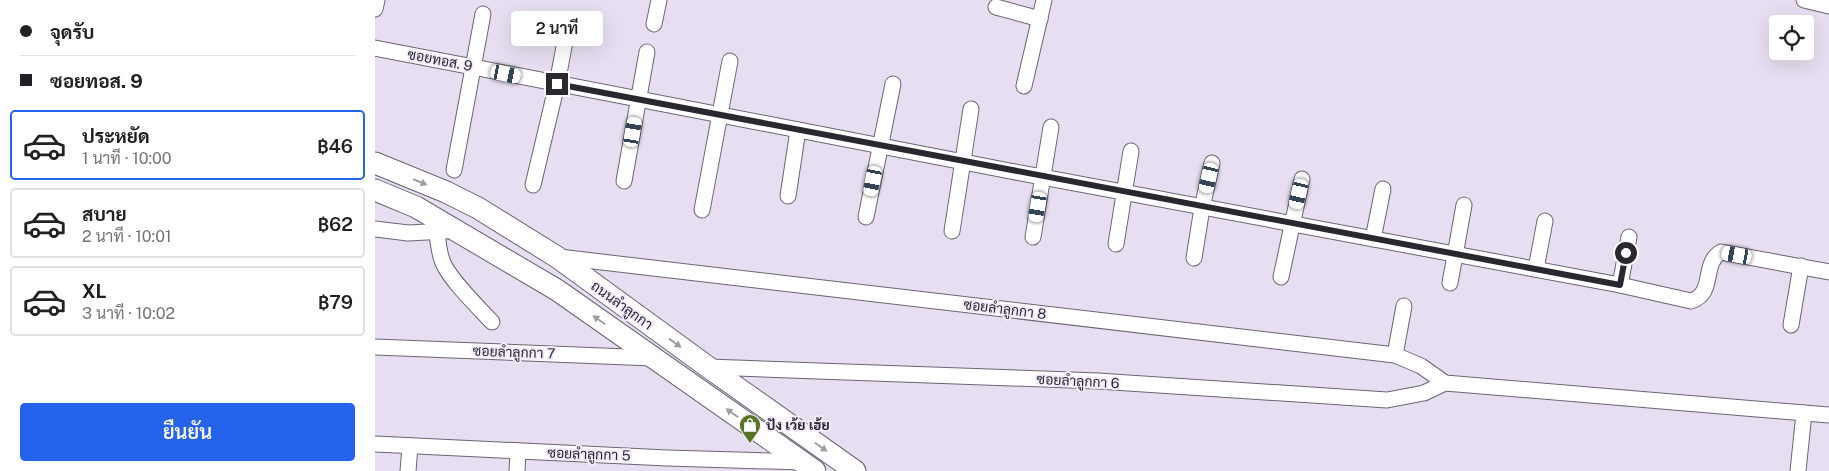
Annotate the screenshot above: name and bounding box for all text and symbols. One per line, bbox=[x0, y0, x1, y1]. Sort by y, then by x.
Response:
callout: 2 นาที bbox=[511, 12, 603, 46]
map controls bbox=[1769, 15, 1814, 60]
button: locate bbox=[1769, 15, 1814, 60]
text: 2 นาที bbox=[536, 19, 578, 38]
text: จุดรับ bbox=[50, 21, 94, 43]
street label: ซอยทอส. 9 bbox=[406, 46, 474, 74]
car bbox=[489, 64, 522, 84]
text: ซอยทอส. 9 bbox=[50, 70, 143, 92]
route end bbox=[546, 73, 568, 95]
car bbox=[623, 116, 642, 148]
icon: car bbox=[22, 123, 67, 168]
text: ประหยัด bbox=[82, 125, 150, 147]
text: ฿46 bbox=[317, 135, 353, 157]
text: 1 นาที · 10:00 bbox=[82, 149, 172, 168]
car bbox=[1198, 162, 1219, 194]
car bbox=[862, 165, 883, 197]
one-way arrow bbox=[413, 178, 427, 186]
car bbox=[1288, 178, 1309, 210]
car bbox=[1028, 191, 1047, 223]
icon: car bbox=[22, 201, 67, 246]
text: สบาย bbox=[82, 203, 127, 225]
text: ฿62 bbox=[318, 213, 353, 235]
text: 2 นาที · 10:01 bbox=[82, 227, 171, 246]
route start bbox=[1615, 242, 1637, 264]
car bbox=[1720, 245, 1753, 265]
street label: ถนนลำลูกกา bbox=[587, 277, 656, 334]
icon: car bbox=[22, 279, 67, 324]
text: XL bbox=[82, 280, 107, 302]
text: ฿79 bbox=[318, 291, 353, 313]
street label: ซอยลำลูกกา 8 bbox=[962, 296, 1047, 324]
text: 3 นาที · 10:02 bbox=[82, 304, 175, 323]
one-way arrow bbox=[592, 315, 606, 325]
one-way arrow bbox=[668, 338, 682, 348]
street label: ซอยลำลูกกา 7 bbox=[472, 343, 556, 363]
street label: ซอยลำลูกกา 6 bbox=[1036, 371, 1120, 393]
button: ยืนยัน bbox=[20, 403, 355, 461]
one-way arrow bbox=[725, 408, 739, 418]
shop icon: ปัง เว้ย เฮ้ย bbox=[738, 413, 762, 444]
place label: ปัง เว้ย เฮ้ย bbox=[766, 417, 830, 433]
one-way arrow bbox=[815, 442, 828, 452]
street label: ซอยลำลูกกา 5 bbox=[547, 445, 631, 465]

